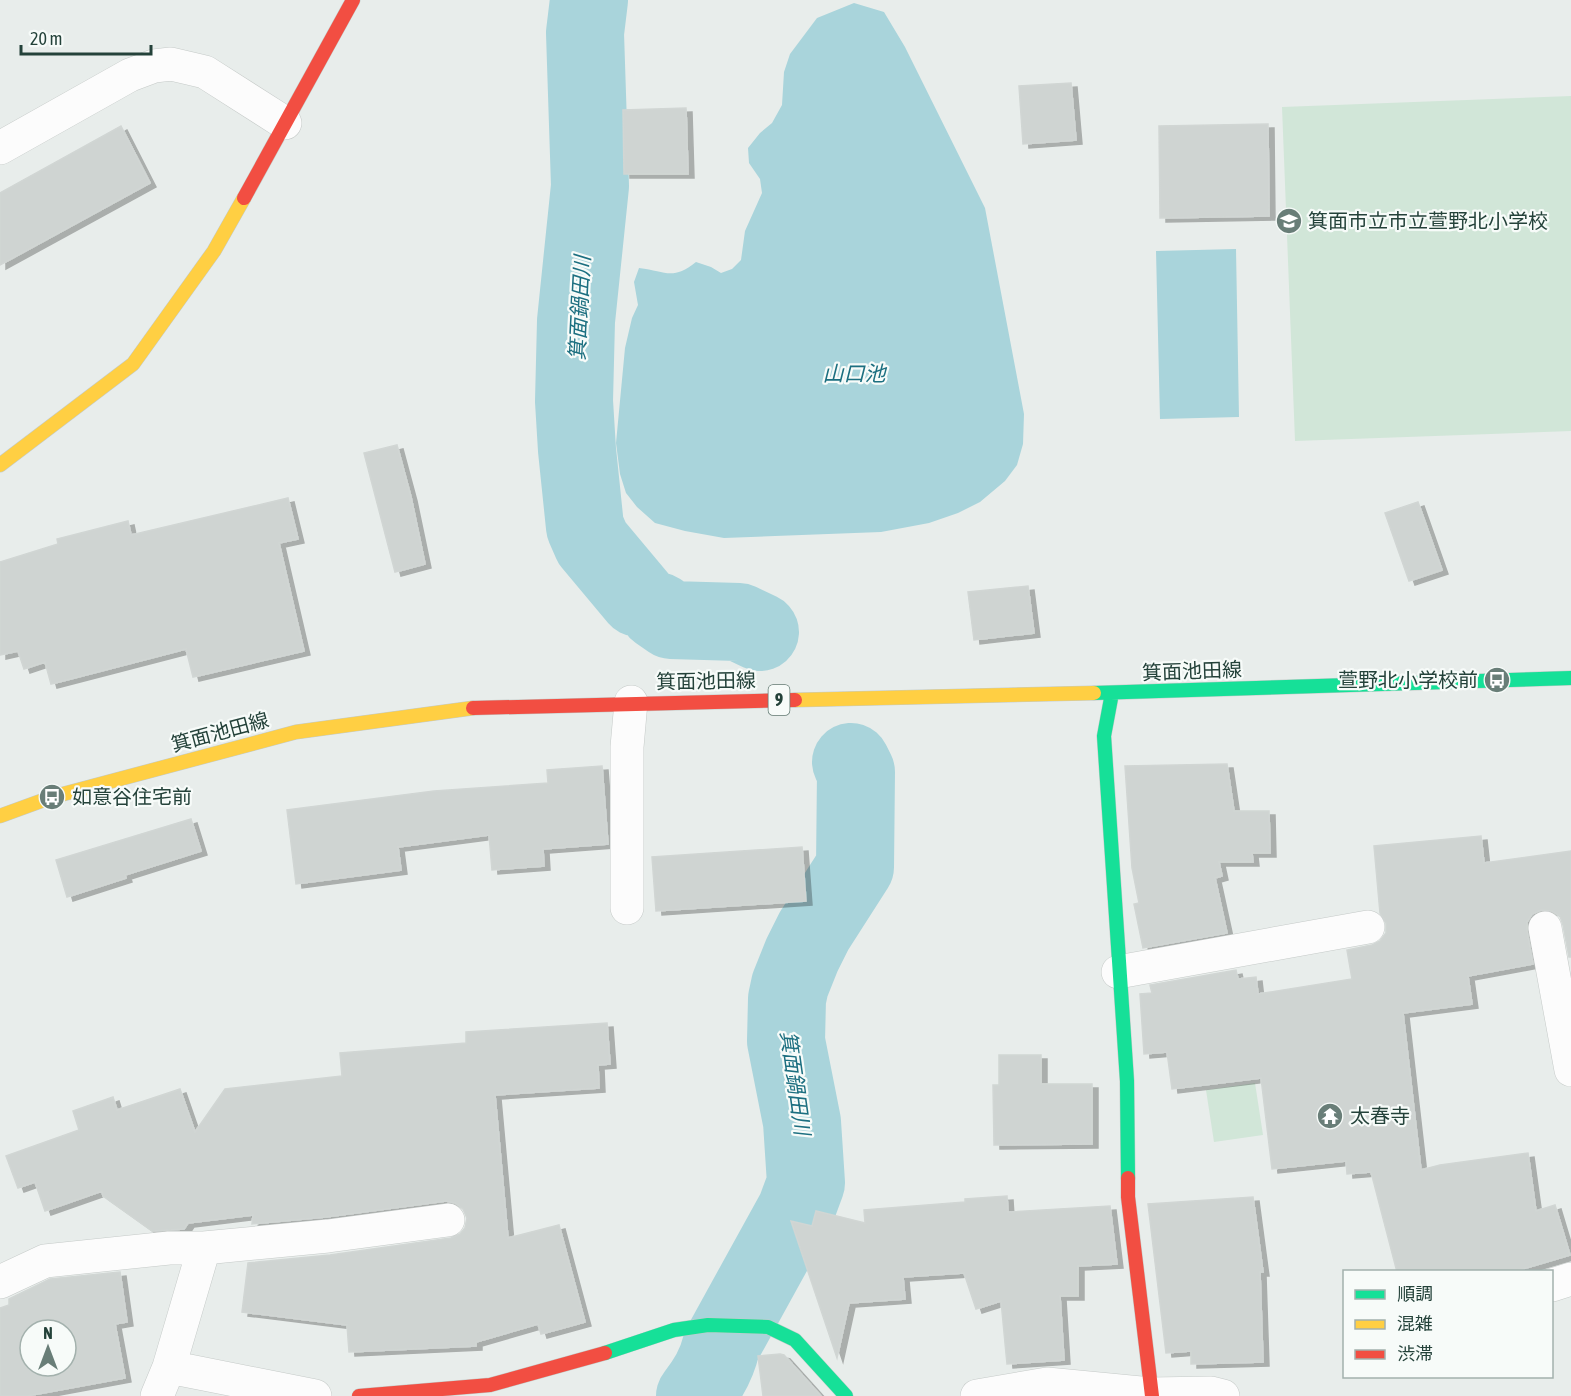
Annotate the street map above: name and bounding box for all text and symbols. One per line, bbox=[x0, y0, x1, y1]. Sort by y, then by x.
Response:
scale bar bbox=[21, 18, 152, 56]
text: 20 m bbox=[30, 28, 62, 49]
school or university icon: 箕面市立市立萱野北小学校 bbox=[1274, 206, 1304, 236]
place label: 箕面市立市立萱野北小学校 bbox=[1308, 209, 1548, 232]
water label: 箕面鍋田川 bbox=[564, 253, 594, 361]
water label: 山口池 bbox=[823, 361, 887, 385]
street label: 箕面池田線 bbox=[1142, 657, 1242, 684]
bus stop icon: 萱野北小学校前 bbox=[1482, 665, 1512, 695]
street label: 箕面池田線 bbox=[656, 668, 756, 693]
place label: 萱野北小学校前 bbox=[1338, 668, 1478, 691]
road number: 9 bbox=[768, 685, 790, 715]
street label: 箕面池田線 bbox=[169, 707, 271, 756]
bus stop icon: 如意谷住宅前 bbox=[37, 782, 67, 812]
place label: 如意谷住宅前 bbox=[72, 785, 192, 808]
water label: 箕面鍋田川 bbox=[777, 1029, 815, 1139]
temple icon: 太春寺 bbox=[1315, 1101, 1345, 1131]
place label: 太春寺 bbox=[1350, 1104, 1410, 1127]
legend bbox=[1343, 1270, 1553, 1378]
text: 順調 bbox=[1397, 1283, 1433, 1304]
text: 混雑 bbox=[1397, 1313, 1433, 1334]
north arrow bbox=[18, 1318, 78, 1378]
text: N bbox=[43, 1324, 53, 1342]
text: 渋滞 bbox=[1397, 1343, 1433, 1364]

